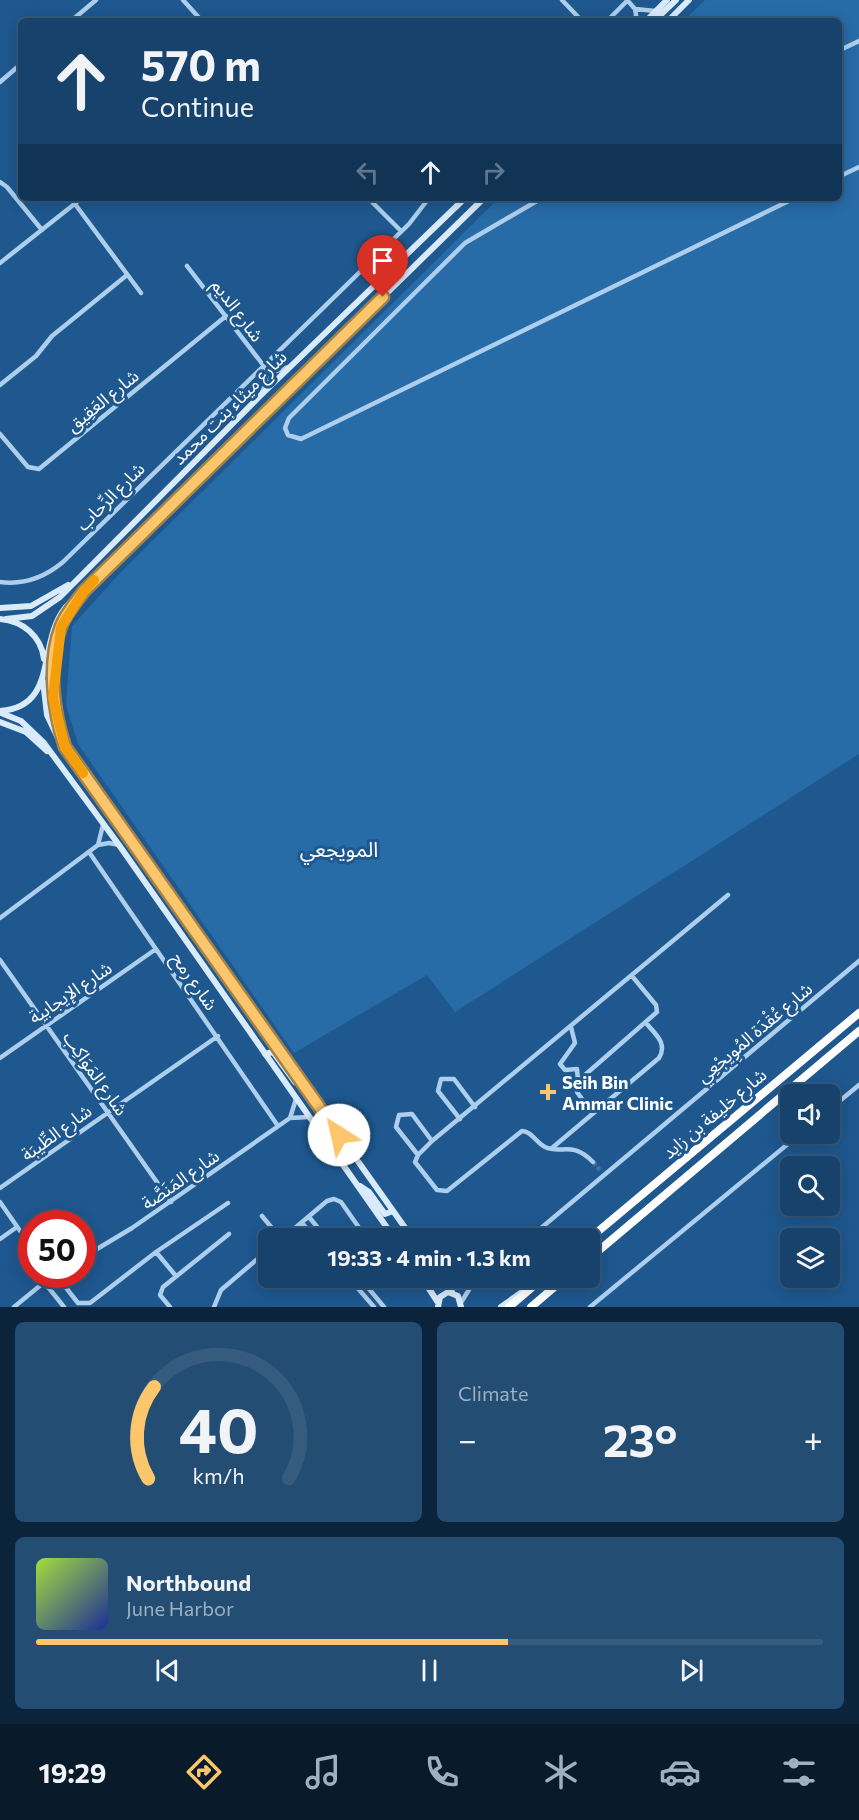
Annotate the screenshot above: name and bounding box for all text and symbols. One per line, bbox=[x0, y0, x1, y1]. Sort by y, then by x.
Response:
text: 570 m bbox=[141, 38, 261, 90]
icon: ahead bbox=[42, 42, 120, 120]
text: Continue bbox=[141, 90, 254, 123]
icon: left bbox=[351, 156, 384, 189]
icon: ahead bbox=[414, 156, 447, 189]
icon: right bbox=[477, 156, 510, 189]
pin bbox=[357, 235, 408, 297]
icon: arrive bbox=[366, 244, 399, 277]
street label: شارع الديم bbox=[204, 274, 269, 348]
street label: شارع ميثاء بنت محمد bbox=[167, 345, 294, 472]
street label: شارع العَقِيق bbox=[61, 364, 145, 439]
street label: شارع الرِّحاب bbox=[71, 457, 152, 538]
district label: المويجعي bbox=[300, 836, 378, 865]
street label: شارع رمح bbox=[164, 948, 223, 1016]
street label: شارع الإيجابية bbox=[24, 956, 118, 1031]
street label: شارع عُقْدَة المُوِيجْعِي bbox=[692, 977, 819, 1090]
street label: شارع المَوَاكِب bbox=[56, 1027, 133, 1122]
street label: شارع خليفة بن زايد bbox=[657, 1063, 773, 1166]
place label: Seih Bin Ammar Clinic bbox=[562, 1071, 673, 1114]
marker: Seih Bin Ammar Clinic bbox=[539, 1083, 557, 1101]
map controls bbox=[780, 1084, 840, 1288]
button: sound bbox=[780, 1084, 840, 1144]
street label: شارع الطِّيبَة bbox=[16, 1099, 98, 1168]
position arrow bbox=[307, 1103, 371, 1167]
street label: شارع المَنَصَّة bbox=[137, 1144, 225, 1217]
button: search bbox=[780, 1156, 840, 1216]
speed limit sign: 50 bbox=[18, 1210, 96, 1288]
button: layers bbox=[780, 1228, 840, 1288]
text: 19:33 · 4 min · 1.3 km bbox=[327, 1244, 531, 1271]
text: Climate bbox=[458, 1381, 528, 1405]
text: 40 bbox=[179, 1390, 258, 1466]
text: 23° bbox=[603, 1411, 677, 1466]
text: − bbox=[458, 1418, 477, 1459]
text: + bbox=[804, 1418, 823, 1459]
text: km/h bbox=[192, 1462, 245, 1488]
text: Northbound bbox=[126, 1569, 251, 1596]
text: June Harbor bbox=[126, 1596, 234, 1620]
icon: previous bbox=[151, 1654, 184, 1687]
icon: pause bbox=[413, 1654, 446, 1687]
icon: next bbox=[675, 1654, 708, 1687]
icon: directions bbox=[183, 1751, 225, 1793]
icon: music bbox=[302, 1751, 344, 1793]
icon: phone bbox=[421, 1751, 463, 1793]
icon: climate bbox=[540, 1751, 582, 1793]
icon: car bbox=[659, 1751, 701, 1793]
icon: filters bbox=[778, 1751, 820, 1793]
text: 19:29 bbox=[39, 1756, 106, 1789]

